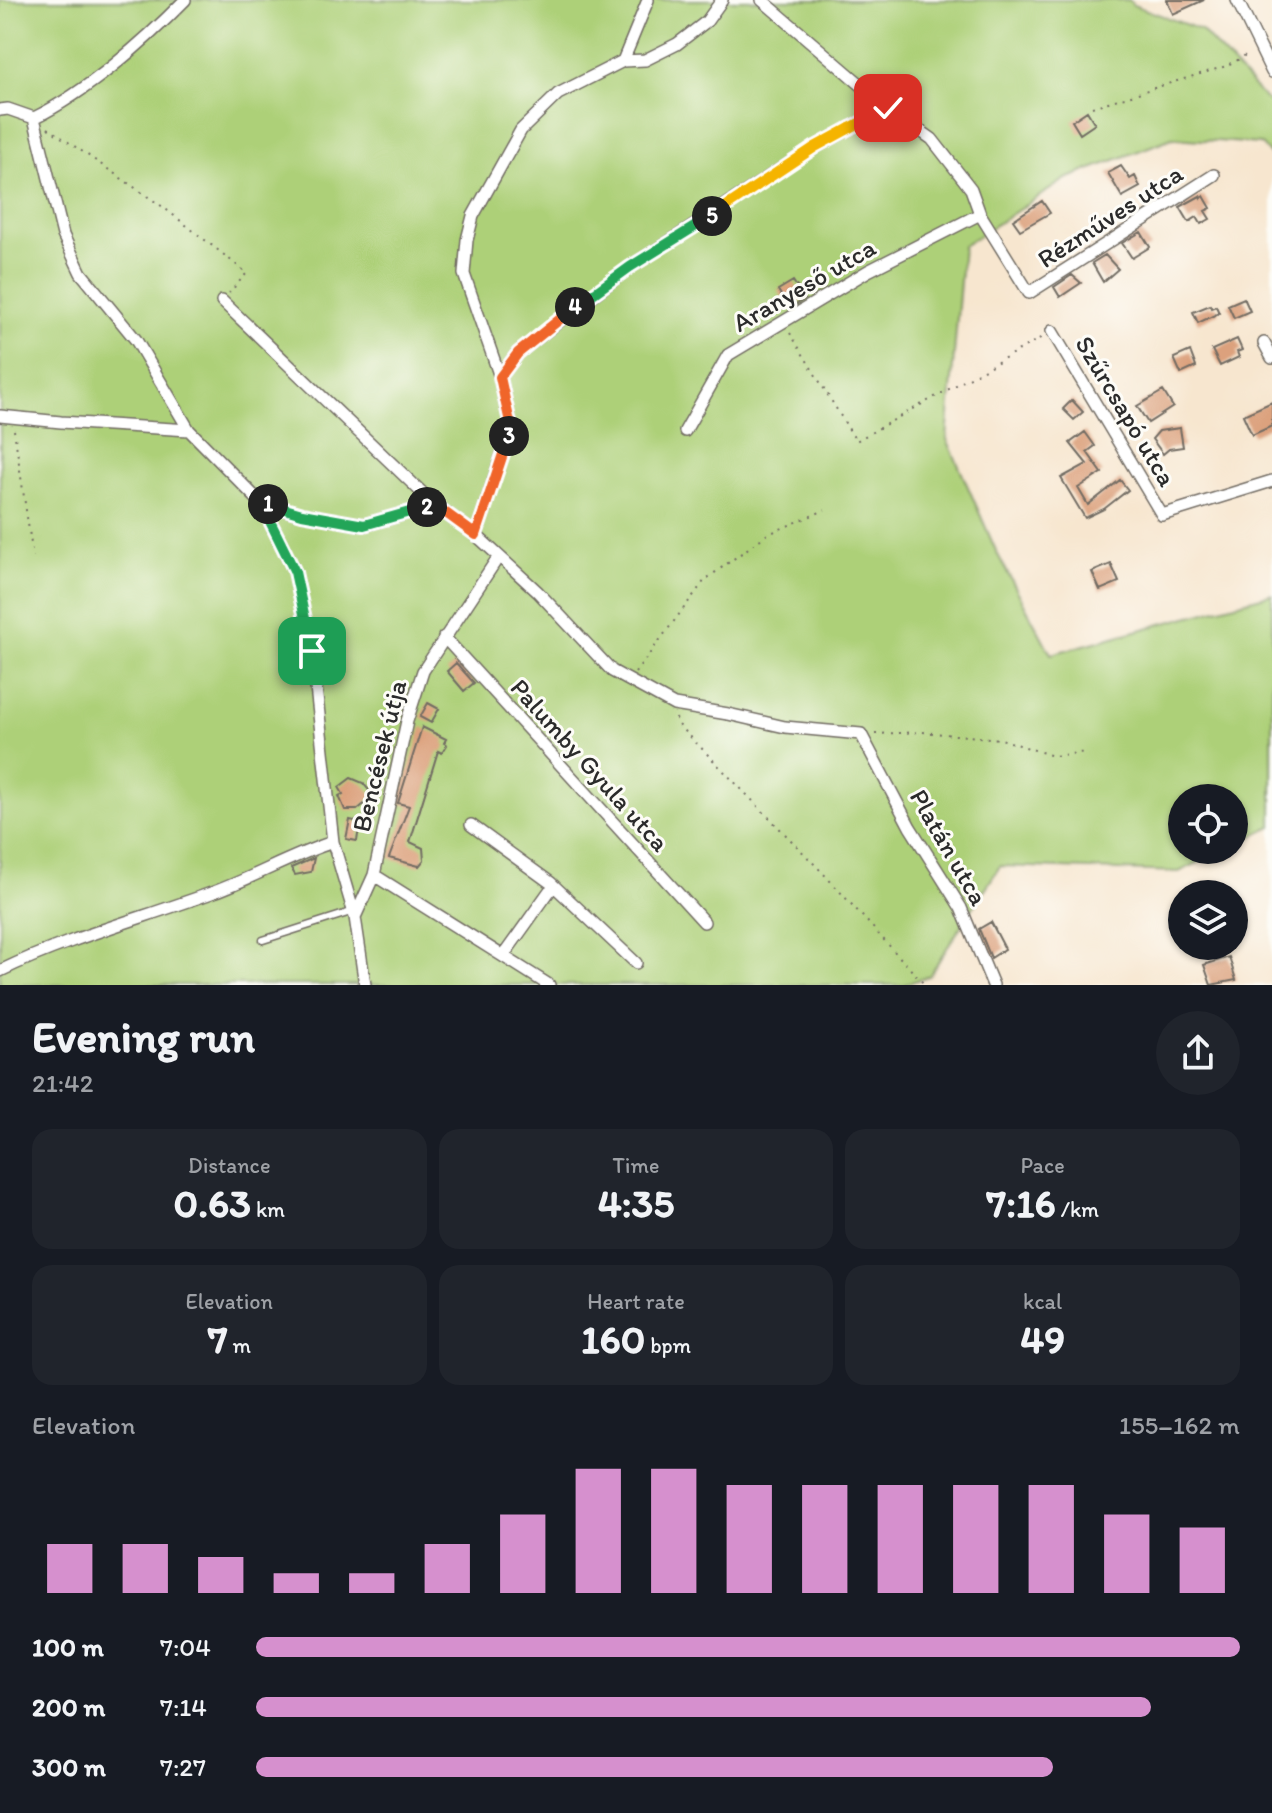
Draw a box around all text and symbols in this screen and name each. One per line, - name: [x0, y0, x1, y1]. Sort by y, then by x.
- pin: [854, 74, 922, 142]
- icon: check: [866, 86, 910, 130]
- street label: Rézműves utca: [1031, 157, 1189, 275]
- pin: 5: [692, 196, 732, 236]
- text: 5: [706, 202, 718, 229]
- street label: Aranyeső utca: [727, 231, 882, 339]
- pin: 4: [555, 287, 595, 327]
- text: 4: [568, 293, 582, 320]
- street label: Szűrcsapó utca: [1069, 330, 1184, 492]
- pin: 3: [489, 416, 529, 456]
- text: 3: [503, 422, 515, 449]
- pin: 1: [248, 484, 288, 524]
- pin: 2: [407, 487, 447, 527]
- text: 1: [263, 490, 273, 517]
- text: 2: [421, 493, 433, 520]
- pin: [278, 617, 346, 685]
- icon: arrive: [290, 629, 334, 673]
- street label: Palumby Gyula utca: [504, 672, 676, 858]
- street label: Bencések útja: [345, 676, 413, 835]
- street label: Platán utca: [903, 783, 995, 911]
- map controls: [1168, 784, 1248, 960]
- button: locate: [1168, 784, 1248, 864]
- button: layers: [1168, 880, 1248, 960]
- text: Evening run: [32, 1010, 255, 1063]
- button: share: [1156, 1011, 1240, 1095]
- text: 21:42: [32, 1067, 93, 1099]
- text: Distance: [188, 1152, 271, 1179]
- text: Time: [613, 1152, 659, 1179]
- text: Pace: [1021, 1152, 1065, 1179]
- text: 0.63: [174, 1179, 251, 1227]
- text: 4:35: [598, 1179, 674, 1227]
- text: 7:16: [986, 1179, 1056, 1227]
- text: km: [251, 1196, 285, 1223]
- text: /km: [1056, 1196, 1099, 1223]
- text: Elevation: [186, 1288, 273, 1315]
- text: Heart rate: [587, 1288, 685, 1315]
- text: kcal: [1023, 1288, 1062, 1315]
- text: 7: [208, 1315, 228, 1363]
- text: 160: [581, 1315, 645, 1363]
- text: 49: [1020, 1315, 1065, 1363]
- text: m: [228, 1332, 251, 1359]
- text: bpm: [645, 1332, 691, 1359]
- text: Elevation: [32, 1409, 135, 1441]
- text: 155–162 m: [1119, 1409, 1240, 1441]
- text: 100 m: [32, 1631, 104, 1663]
- text: 7:04: [160, 1631, 211, 1663]
- text: 200 m: [32, 1691, 105, 1723]
- text: 7:14: [160, 1691, 207, 1723]
- text: 300 m: [32, 1751, 106, 1783]
- text: 7:27: [160, 1751, 206, 1783]

